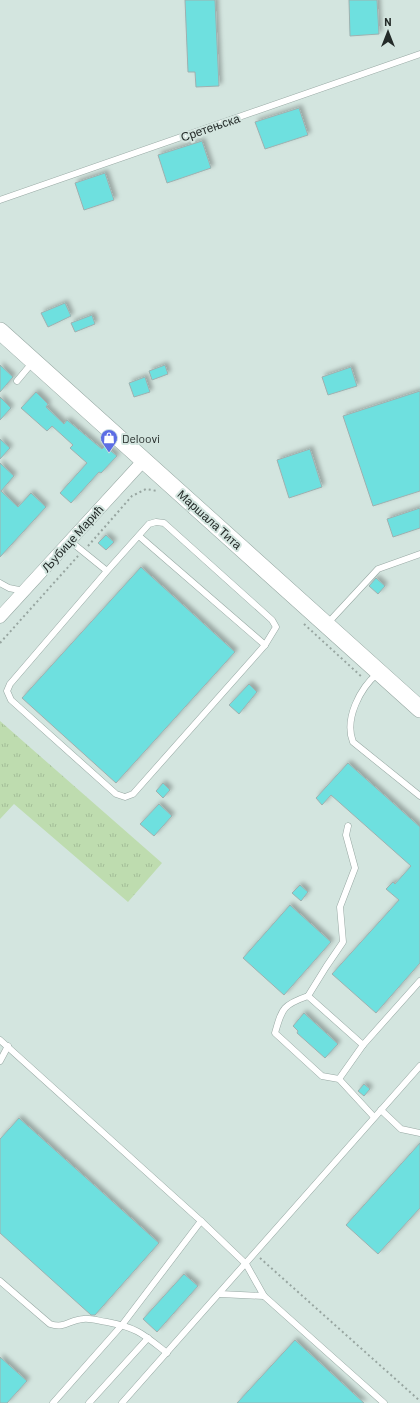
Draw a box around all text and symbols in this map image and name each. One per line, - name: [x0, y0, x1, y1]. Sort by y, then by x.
- north arrow: [368, 12, 408, 52]
- text: N: [384, 15, 392, 28]
- street label: Сретењска: [179, 110, 242, 145]
- shop icon: Deloovi: [99, 428, 119, 453]
- place label: Deloovi: [122, 431, 160, 445]
- street label: Маршала Тита: [174, 487, 245, 552]
- street label: Љубице Марић: [38, 502, 106, 575]

